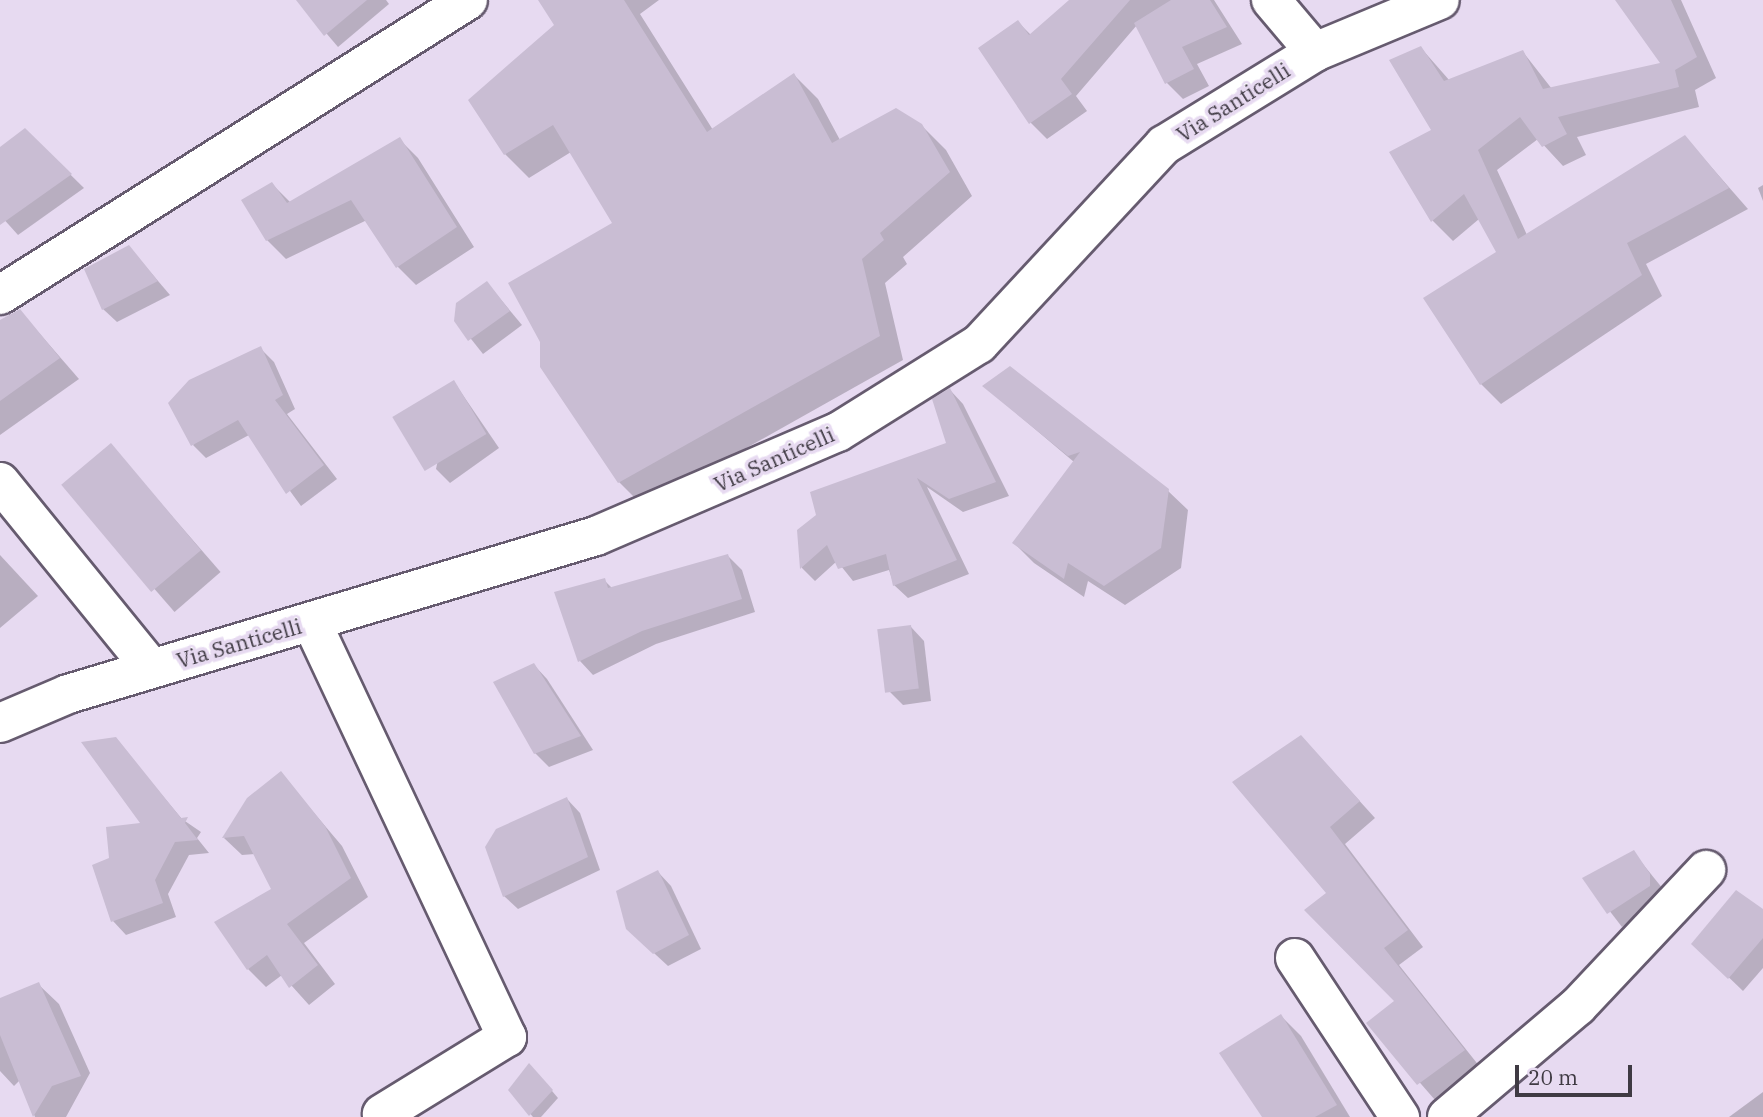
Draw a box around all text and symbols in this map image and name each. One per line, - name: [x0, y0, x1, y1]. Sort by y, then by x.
- street label: Via Santicelli: [1172, 57, 1294, 147]
- street label: Via Santicelli: [710, 421, 838, 497]
- street label: Via Santicelli: [174, 613, 304, 673]
- scale bar: [1518, 1050, 1635, 1094]
- text: 20 m: [1528, 1063, 1578, 1091]

